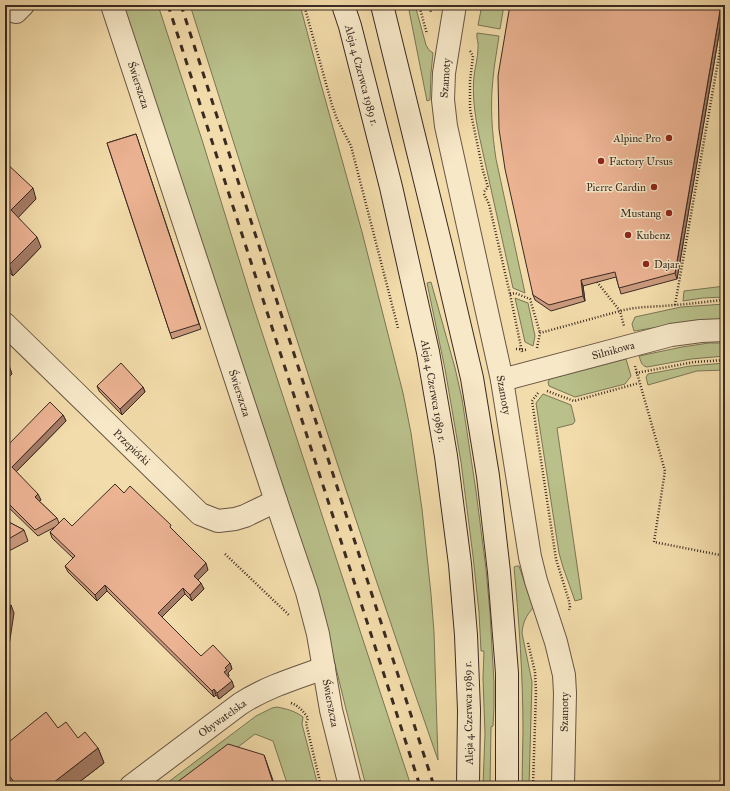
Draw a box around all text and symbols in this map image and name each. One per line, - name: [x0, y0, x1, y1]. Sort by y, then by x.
- street label: Aleja 4 Czerwca 1989 r.: [342, 22, 381, 127]
- street label: Szamoty: [438, 57, 453, 98]
- street label: Świerszcza: [125, 60, 153, 111]
- place label: Alpine Pro: [612, 132, 661, 145]
- marker: Alpine Pro: [664, 133, 674, 143]
- place label: Factory Ursus: [609, 155, 673, 168]
- marker: Factory Ursus: [596, 156, 606, 166]
- place label: Pierre Cardin: [586, 181, 646, 194]
- marker: Pierre Cardin: [649, 182, 659, 192]
- place label: Mustang: [620, 207, 662, 220]
- marker: Mustang: [664, 208, 674, 218]
- place label: Kubenz: [636, 229, 670, 242]
- marker: Kubenz: [623, 230, 633, 240]
- place label: Dajar: [654, 258, 680, 271]
- marker: Dajar: [641, 259, 651, 269]
- street label: Aleja 4 Czerwca 1989 r.: [418, 338, 449, 443]
- street label: Silnikowa: [590, 338, 636, 362]
- street label: Świerszcza: [226, 368, 254, 419]
- street label: Szamoty: [494, 374, 514, 417]
- street label: Przepiórki: [110, 427, 153, 468]
- street label: Aleja 4 Czerwca 1989 r.: [461, 661, 476, 766]
- street label: Świerszcza: [319, 678, 343, 729]
- street label: Szamoty: [558, 691, 571, 732]
- street label: Obywatelska: [196, 697, 249, 740]

